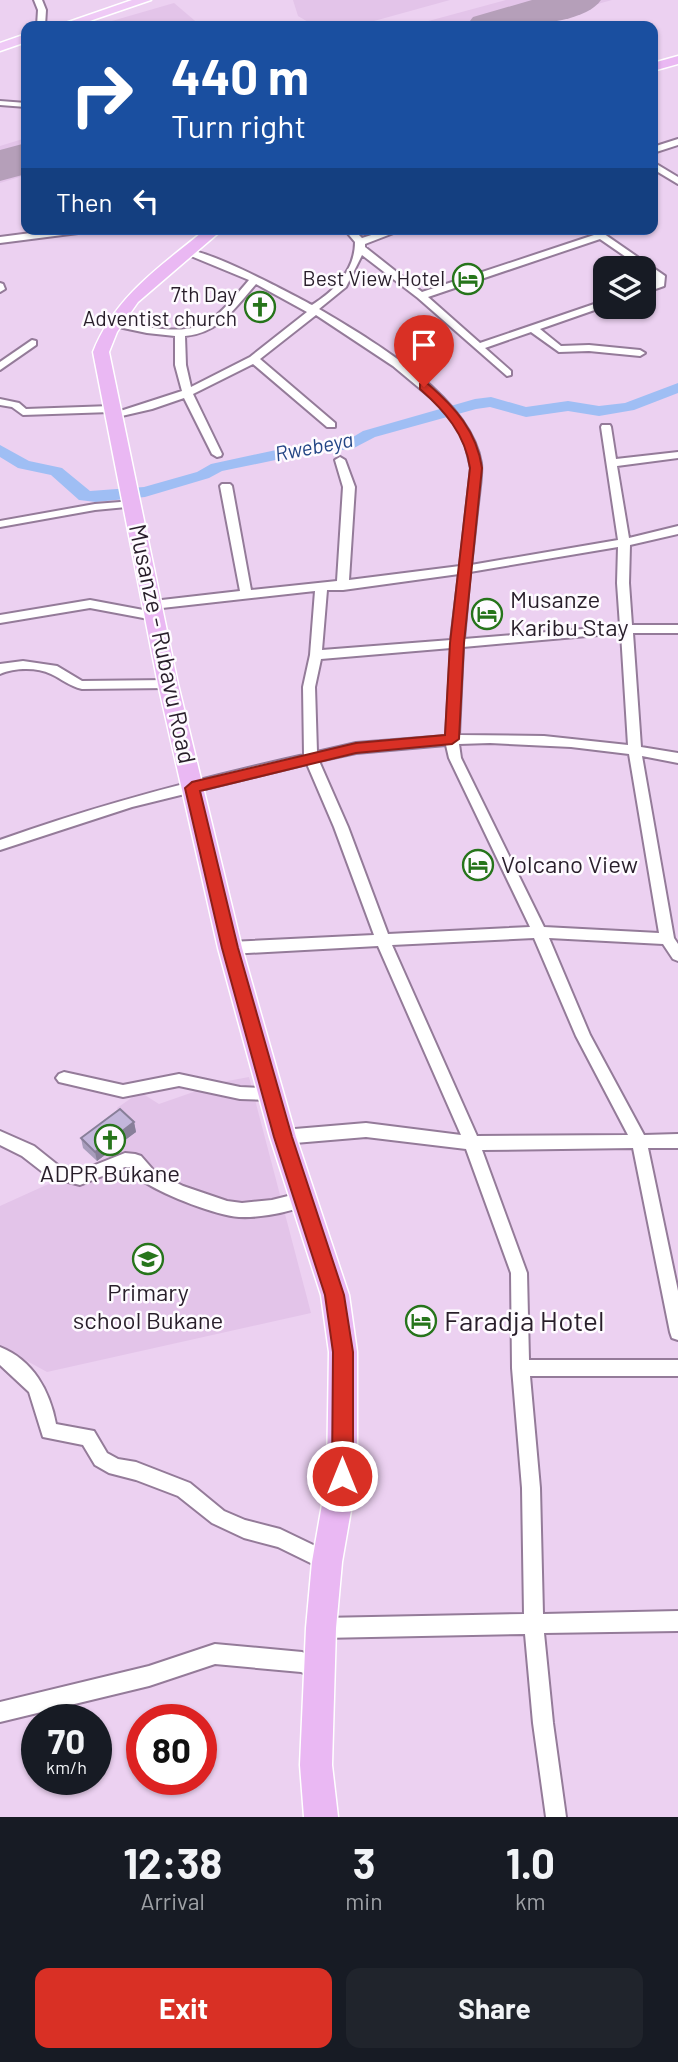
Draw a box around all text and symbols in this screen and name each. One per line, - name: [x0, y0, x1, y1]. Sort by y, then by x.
- text: 440 m: [171, 46, 309, 105]
- icon: right: [56, 49, 147, 140]
- text: Turn right: [171, 106, 306, 144]
- icon: left: [127, 182, 165, 220]
- text: Then: [56, 186, 113, 217]
- map controls: [593, 256, 656, 319]
- button: layers: [593, 256, 656, 319]
- hotel icon: Best View Hotel: [451, 262, 485, 296]
- place label: Best View Hotel: [303, 265, 445, 290]
- place label: 7th Day Adventist church: [83, 281, 237, 330]
- church icon: 7th Day Adventist church: [243, 290, 277, 324]
- pin: [394, 315, 454, 387]
- icon: arrive: [405, 326, 443, 364]
- water label: Rwebeya: [272, 426, 355, 465]
- street label: Musanze - Rubavu Road: [124, 521, 203, 766]
- place label: Musanze Karibu Stay: [510, 584, 629, 641]
- hotel icon: Musanze Karibu Stay: [470, 597, 504, 631]
- hotel icon: Volcano View: [461, 848, 495, 882]
- place label: Volcano View: [501, 849, 638, 878]
- church icon: ADPR Bukane: [93, 1123, 127, 1157]
- place label: ADPR Bukane: [40, 1158, 180, 1187]
- school or university icon: Primary school Bukane: [131, 1242, 165, 1276]
- place label: Primary school Bukane: [73, 1277, 223, 1334]
- place label: Faradja Hotel: [444, 1303, 604, 1337]
- hotel icon: Faradja Hotel: [404, 1304, 438, 1338]
- position arrow: [305, 1439, 379, 1513]
- speed limit sign: 80: [126, 1704, 217, 1795]
- text: 70: [48, 1719, 85, 1761]
- text: km/h: [46, 1756, 87, 1778]
- text: 12:38: [123, 1837, 222, 1887]
- text: 3: [353, 1837, 375, 1887]
- text: 1.0: [506, 1837, 555, 1887]
- text: Arrival: [141, 1887, 205, 1915]
- text: min: [345, 1887, 383, 1915]
- text: km: [515, 1887, 546, 1915]
- button: Exit: [35, 1968, 332, 2048]
- button: Share: [346, 1968, 643, 2048]

